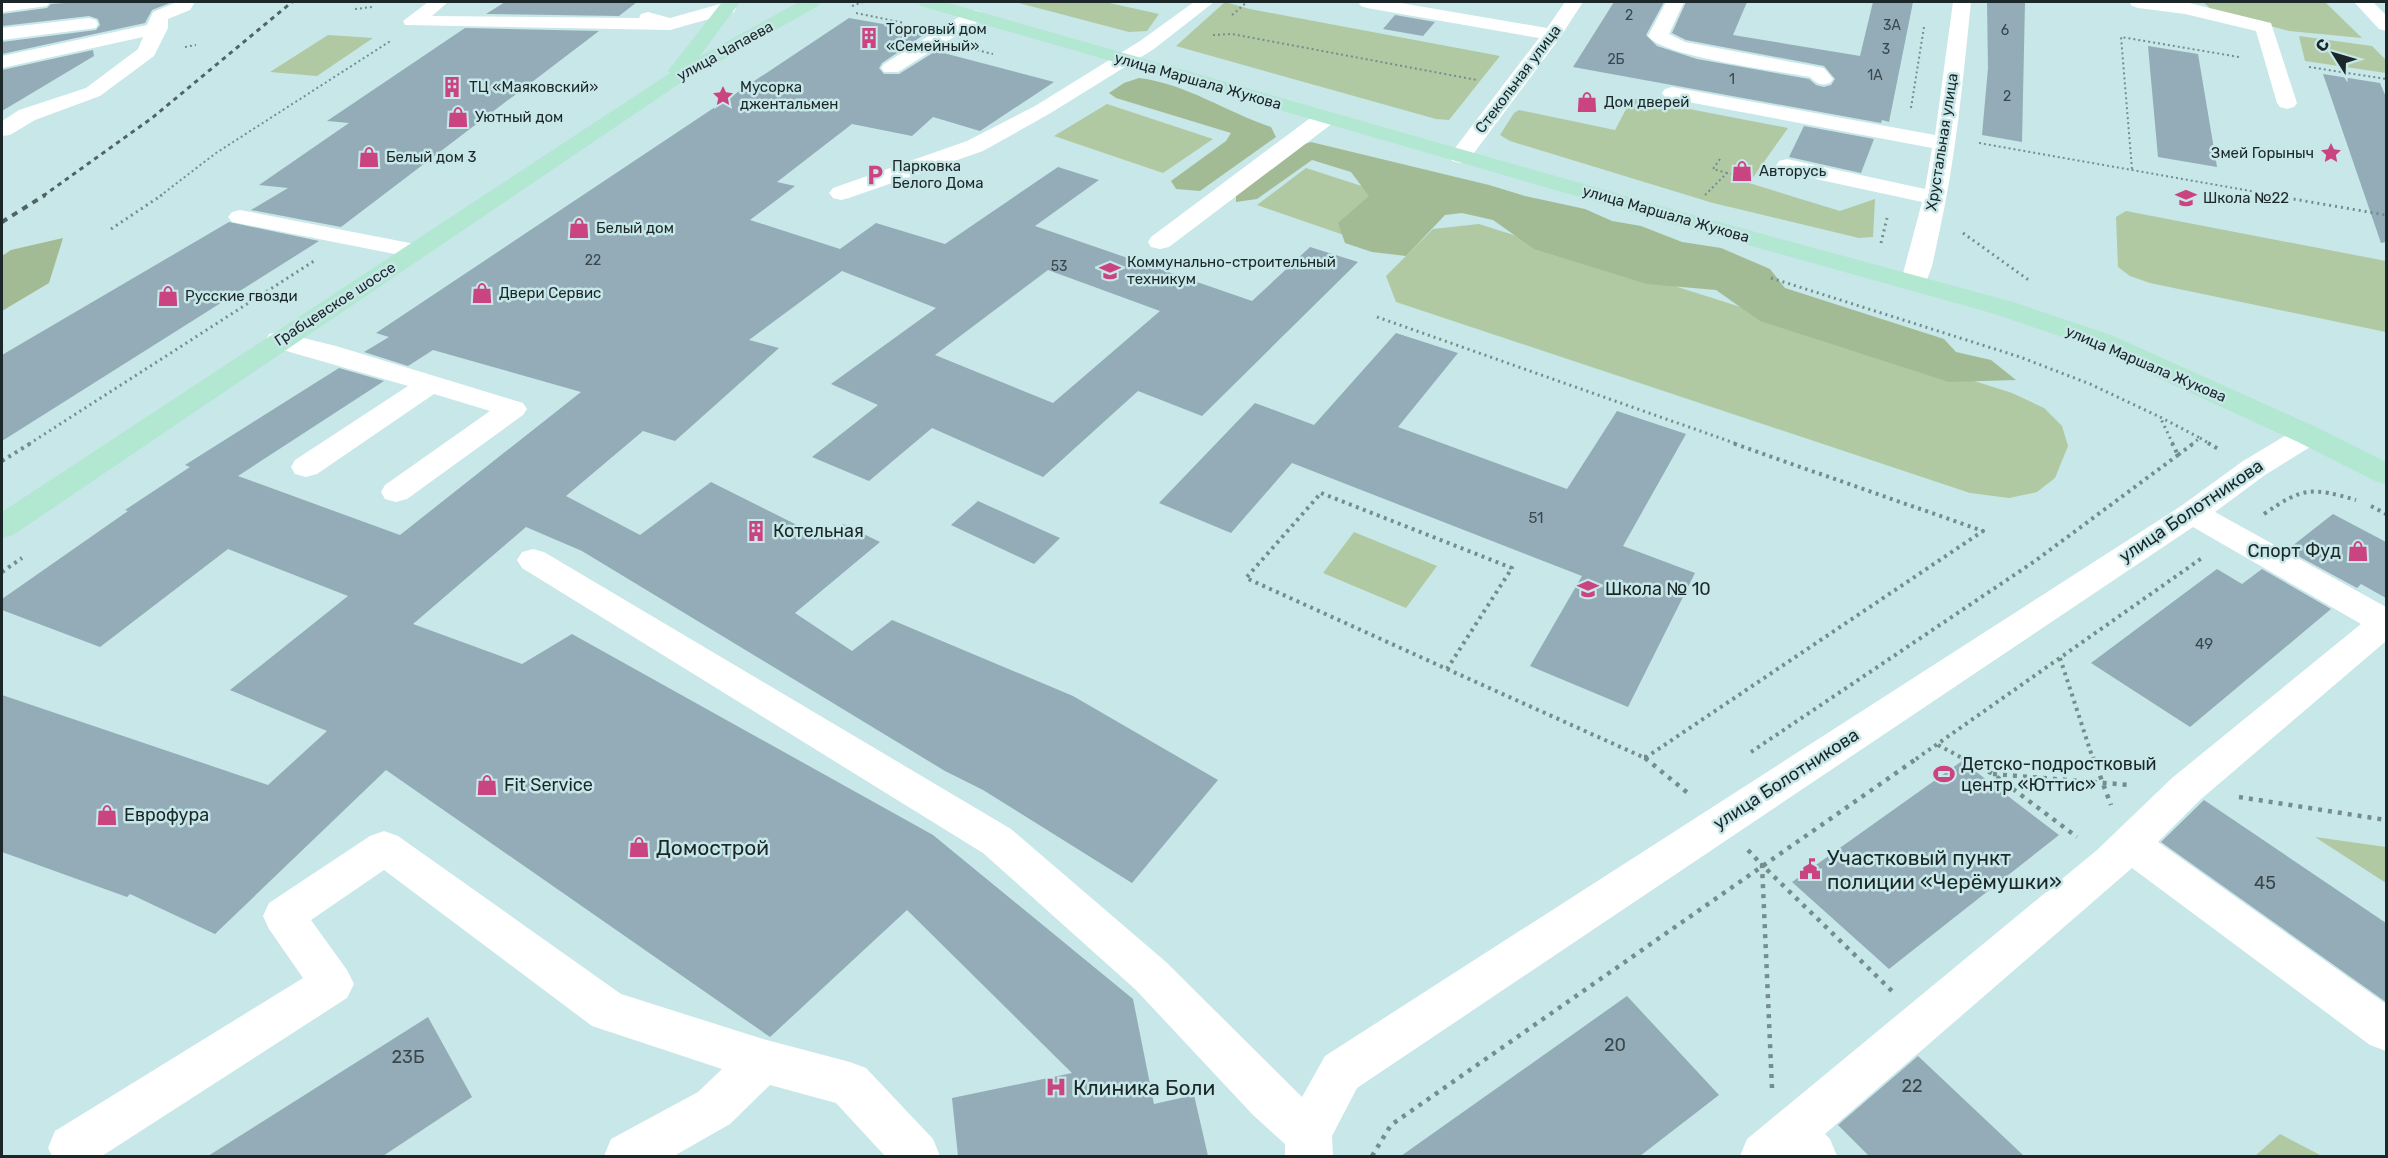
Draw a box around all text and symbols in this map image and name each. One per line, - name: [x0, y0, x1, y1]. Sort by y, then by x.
- house number: 2: [1625, 7, 1633, 24]
- street label: улица Чапаева: [674, 17, 776, 85]
- house number: 3А: [1883, 17, 1902, 34]
- place label: Торговый дом «Семейный»: [886, 20, 987, 55]
- street label: Стекольная улица: [1471, 21, 1565, 137]
- house number: 6: [2001, 22, 2009, 39]
- north arrow: [2304, 24, 2364, 84]
- building icon: Торговый дом «Семейный»: [857, 26, 881, 50]
- text: С: [2311, 35, 2333, 55]
- house number: 3: [1882, 41, 1890, 58]
- street label: улица Маршала Жукова: [1112, 49, 1284, 113]
- house number: 2Б: [1607, 51, 1625, 68]
- house number: 1А: [1867, 67, 1883, 84]
- house number: 1: [1729, 71, 1735, 88]
- street label: Хрустальная улица: [1922, 72, 1962, 212]
- building icon: ТЦ «Маяковский»: [440, 75, 464, 99]
- place label: ТЦ «Маяковский»: [469, 78, 598, 96]
- place label: Мусорка джентальмен: [740, 78, 838, 113]
- place icon: Мусорка джентальмен: [711, 84, 735, 108]
- house number: 2: [2003, 88, 2011, 105]
- shop icon: Дом дверей: [1575, 90, 1599, 114]
- place label: Дом дверей: [1604, 93, 1689, 111]
- shop icon: Уютный дом: [446, 105, 470, 129]
- place label: Уютный дом: [475, 108, 563, 126]
- place icon: Змей Горыныч: [2319, 141, 2343, 165]
- place label: Змей Горыныч: [2211, 144, 2314, 162]
- shop icon: Белый дом 3: [357, 145, 381, 169]
- place label: Белый дом 3: [386, 148, 477, 166]
- place label: Парковка Белого Дома: [892, 157, 984, 192]
- shop icon: Авторусь: [1730, 159, 1754, 183]
- place label: Авторусь: [1759, 162, 1827, 180]
- parking icon: Парковка Белого Дома: [863, 163, 887, 187]
- street label: улица Маршала Жукова: [1580, 182, 1752, 246]
- school or university icon: Школа №22: [2174, 186, 2198, 210]
- place label: Школа №22: [2203, 189, 2289, 207]
- shop icon: Белый дом: [567, 216, 591, 240]
- place label: Белый дом: [596, 219, 674, 237]
- house number: 22: [585, 252, 601, 269]
- place label: Коммунально-строительный техникум: [1127, 253, 1336, 288]
- street label: Грабцевское шоссе: [271, 258, 399, 350]
- house number: 53: [1051, 258, 1067, 275]
- school or university icon: Коммунально-строительный техникум: [1098, 259, 1122, 283]
- shop icon: Двери Сервис: [470, 281, 494, 305]
- shop icon: Русские гвозди: [156, 284, 180, 308]
- place label: Двери Сервис: [499, 284, 601, 302]
- place label: Русские гвозди: [185, 287, 298, 305]
- street label: улица Маршала Жукова: [2063, 322, 2229, 406]
- street label: улица Болотникова: [2115, 455, 2267, 567]
- house number: 51: [1528, 509, 1544, 527]
- building icon: Котельная: [744, 519, 768, 543]
- place label: Котельная: [773, 520, 864, 542]
- shop icon: Спорт Фуд: [2346, 539, 2370, 563]
- place label: Спорт Фуд: [2248, 540, 2341, 562]
- school or university icon: Школа № 10: [1576, 577, 1600, 601]
- place label: Школа № 10: [1605, 578, 1711, 600]
- house number: 49: [2195, 635, 2213, 653]
- street label: улица Болотникова: [1709, 724, 1863, 834]
- place label: Детско-подростковый центр «Юттис»: [1961, 753, 2157, 796]
- sports icon: Детско-подростковый центр «Юттис»: [1932, 762, 1956, 786]
- shop icon: Fit Service: [475, 773, 499, 797]
- place label: Fit Service: [504, 774, 593, 796]
- shop icon: Еврофура: [95, 803, 119, 827]
- place label: Еврофура: [124, 804, 209, 826]
- shop icon: Домострой: [627, 835, 651, 859]
- place label: Домострой: [656, 835, 769, 860]
- place label: Участковый пункт полиции «Черёмушки»: [1827, 845, 2062, 894]
- public building icon: Участковый пункт полиции «Черёмушки»: [1798, 857, 1822, 881]
- house number: 45: [2254, 872, 2276, 894]
- house number: 20: [1604, 1034, 1626, 1056]
- house number: 23Б: [392, 1046, 424, 1068]
- hospital icon: Клиника Боли: [1044, 1075, 1068, 1099]
- place label: Клиника Боли: [1073, 1075, 1215, 1100]
- house number: 22: [1901, 1075, 1923, 1097]

